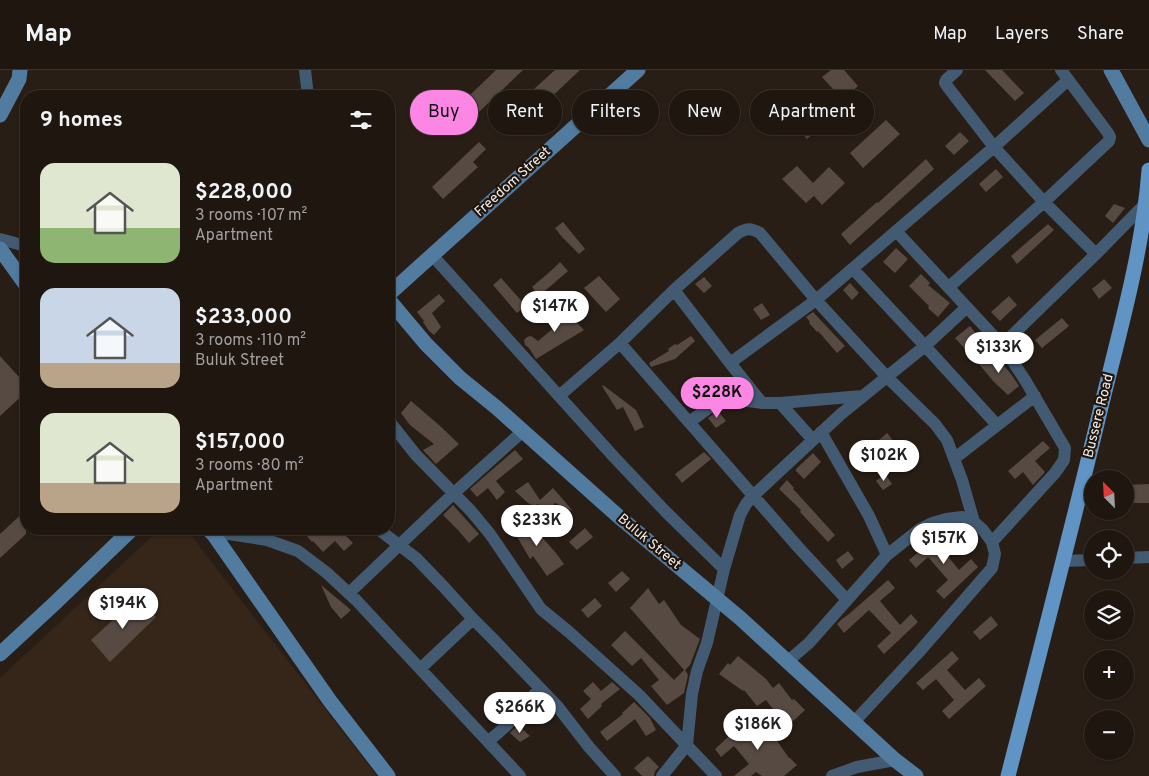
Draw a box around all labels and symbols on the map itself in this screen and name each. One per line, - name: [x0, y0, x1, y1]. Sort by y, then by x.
- street label: Freedom Street: [471, 143, 555, 221]
- pin: $147K: [520, 290, 590, 333]
- pin: $133K: [964, 332, 1034, 374]
- street label: Bussere Road: [1080, 372, 1118, 460]
- pin: $228K: [682, 376, 752, 419]
- pin: $102K: [849, 440, 919, 482]
- north arrow: [1084, 470, 1134, 520]
- pin: $233K: [502, 504, 572, 547]
- street label: Buluk Street: [614, 510, 684, 574]
- pin: $157K: [909, 522, 979, 565]
- pin: $194K: [88, 588, 158, 630]
- pin: $266K: [485, 692, 555, 734]
- pin: $186K: [723, 708, 793, 751]

